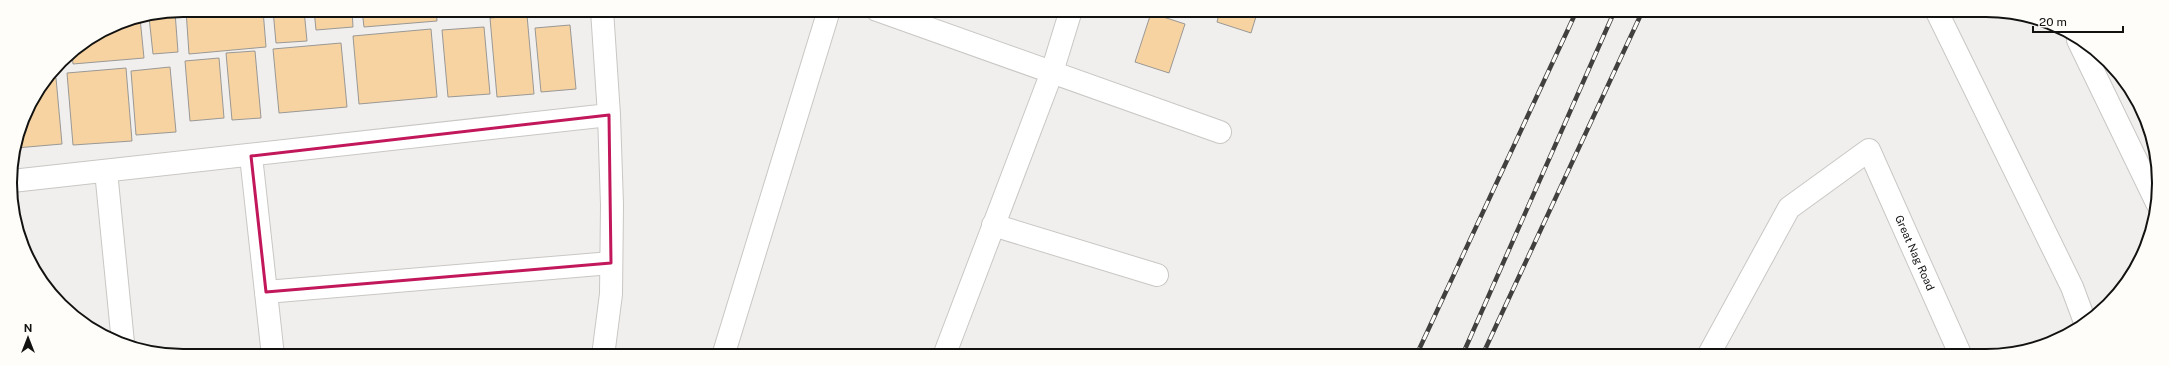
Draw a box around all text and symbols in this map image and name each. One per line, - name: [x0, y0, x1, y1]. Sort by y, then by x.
- scale bar: [2033, 8, 2123, 34]
- text: 20 m: [2039, 15, 2067, 29]
- street label: Great Nag Road: [1893, 213, 1937, 292]
- north arrow: [8, 318, 48, 358]
- text: N: [24, 322, 32, 334]

